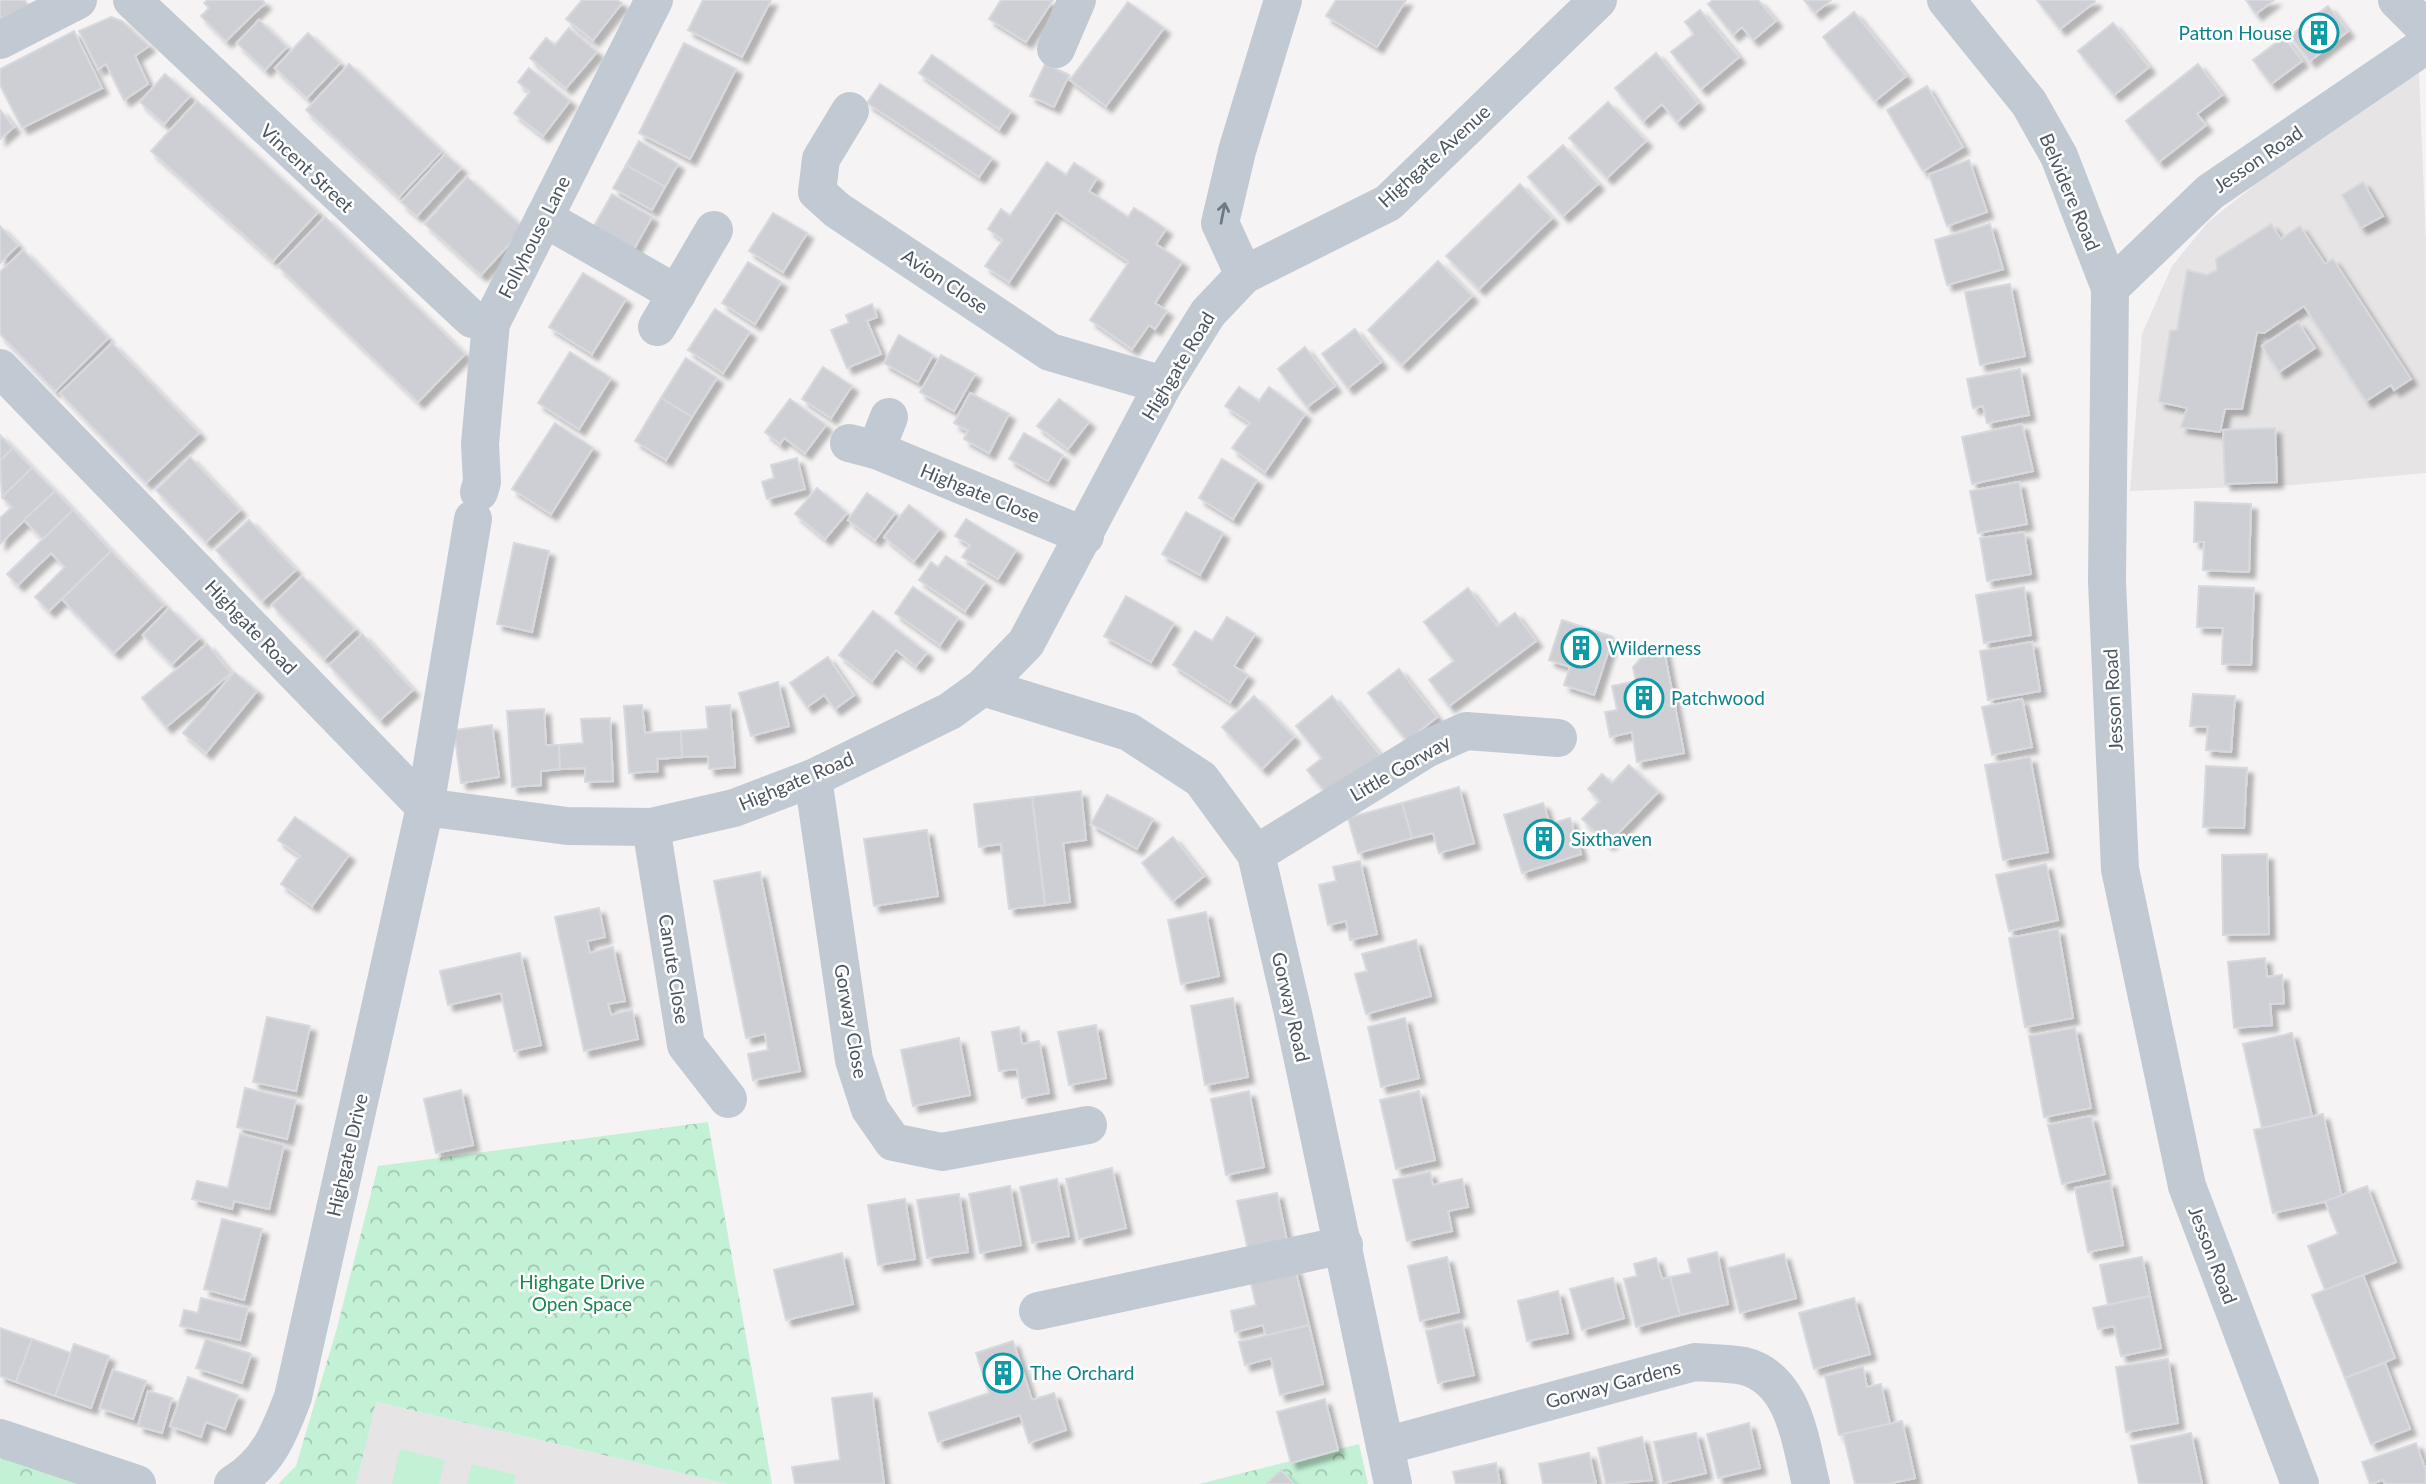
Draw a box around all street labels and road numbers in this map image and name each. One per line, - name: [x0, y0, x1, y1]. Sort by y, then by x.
- street label: Highgate Avenue: [1373, 99, 1494, 212]
- street label: Vincent Street: [256, 119, 359, 217]
- street label: Jesson Road: [2209, 120, 2307, 197]
- street label: Belvidere Road: [2035, 130, 2106, 254]
- street label: Follyhouse Lane: [493, 172, 574, 302]
- street label: Avion Close: [898, 243, 993, 318]
- street label: Highgate Road: [1136, 307, 1219, 424]
- street label: Highgate Close: [917, 458, 1043, 527]
- street label: Highgate Road: [201, 575, 302, 679]
- street label: Jesson Road: [2098, 648, 2127, 752]
- street label: Little Gorway: [1346, 730, 1454, 806]
- street label: Highgate Road: [735, 746, 857, 815]
- street label: Canute Close: [654, 912, 695, 1026]
- street label: Gorway Road: [1268, 950, 1315, 1064]
- street label: Gorway Close: [830, 962, 873, 1080]
- street label: Highgate Drive: [321, 1091, 372, 1219]
- street label: Jesson Road: [2184, 1203, 2243, 1307]
- street label: Gorway Gardens: [1543, 1354, 1683, 1413]

